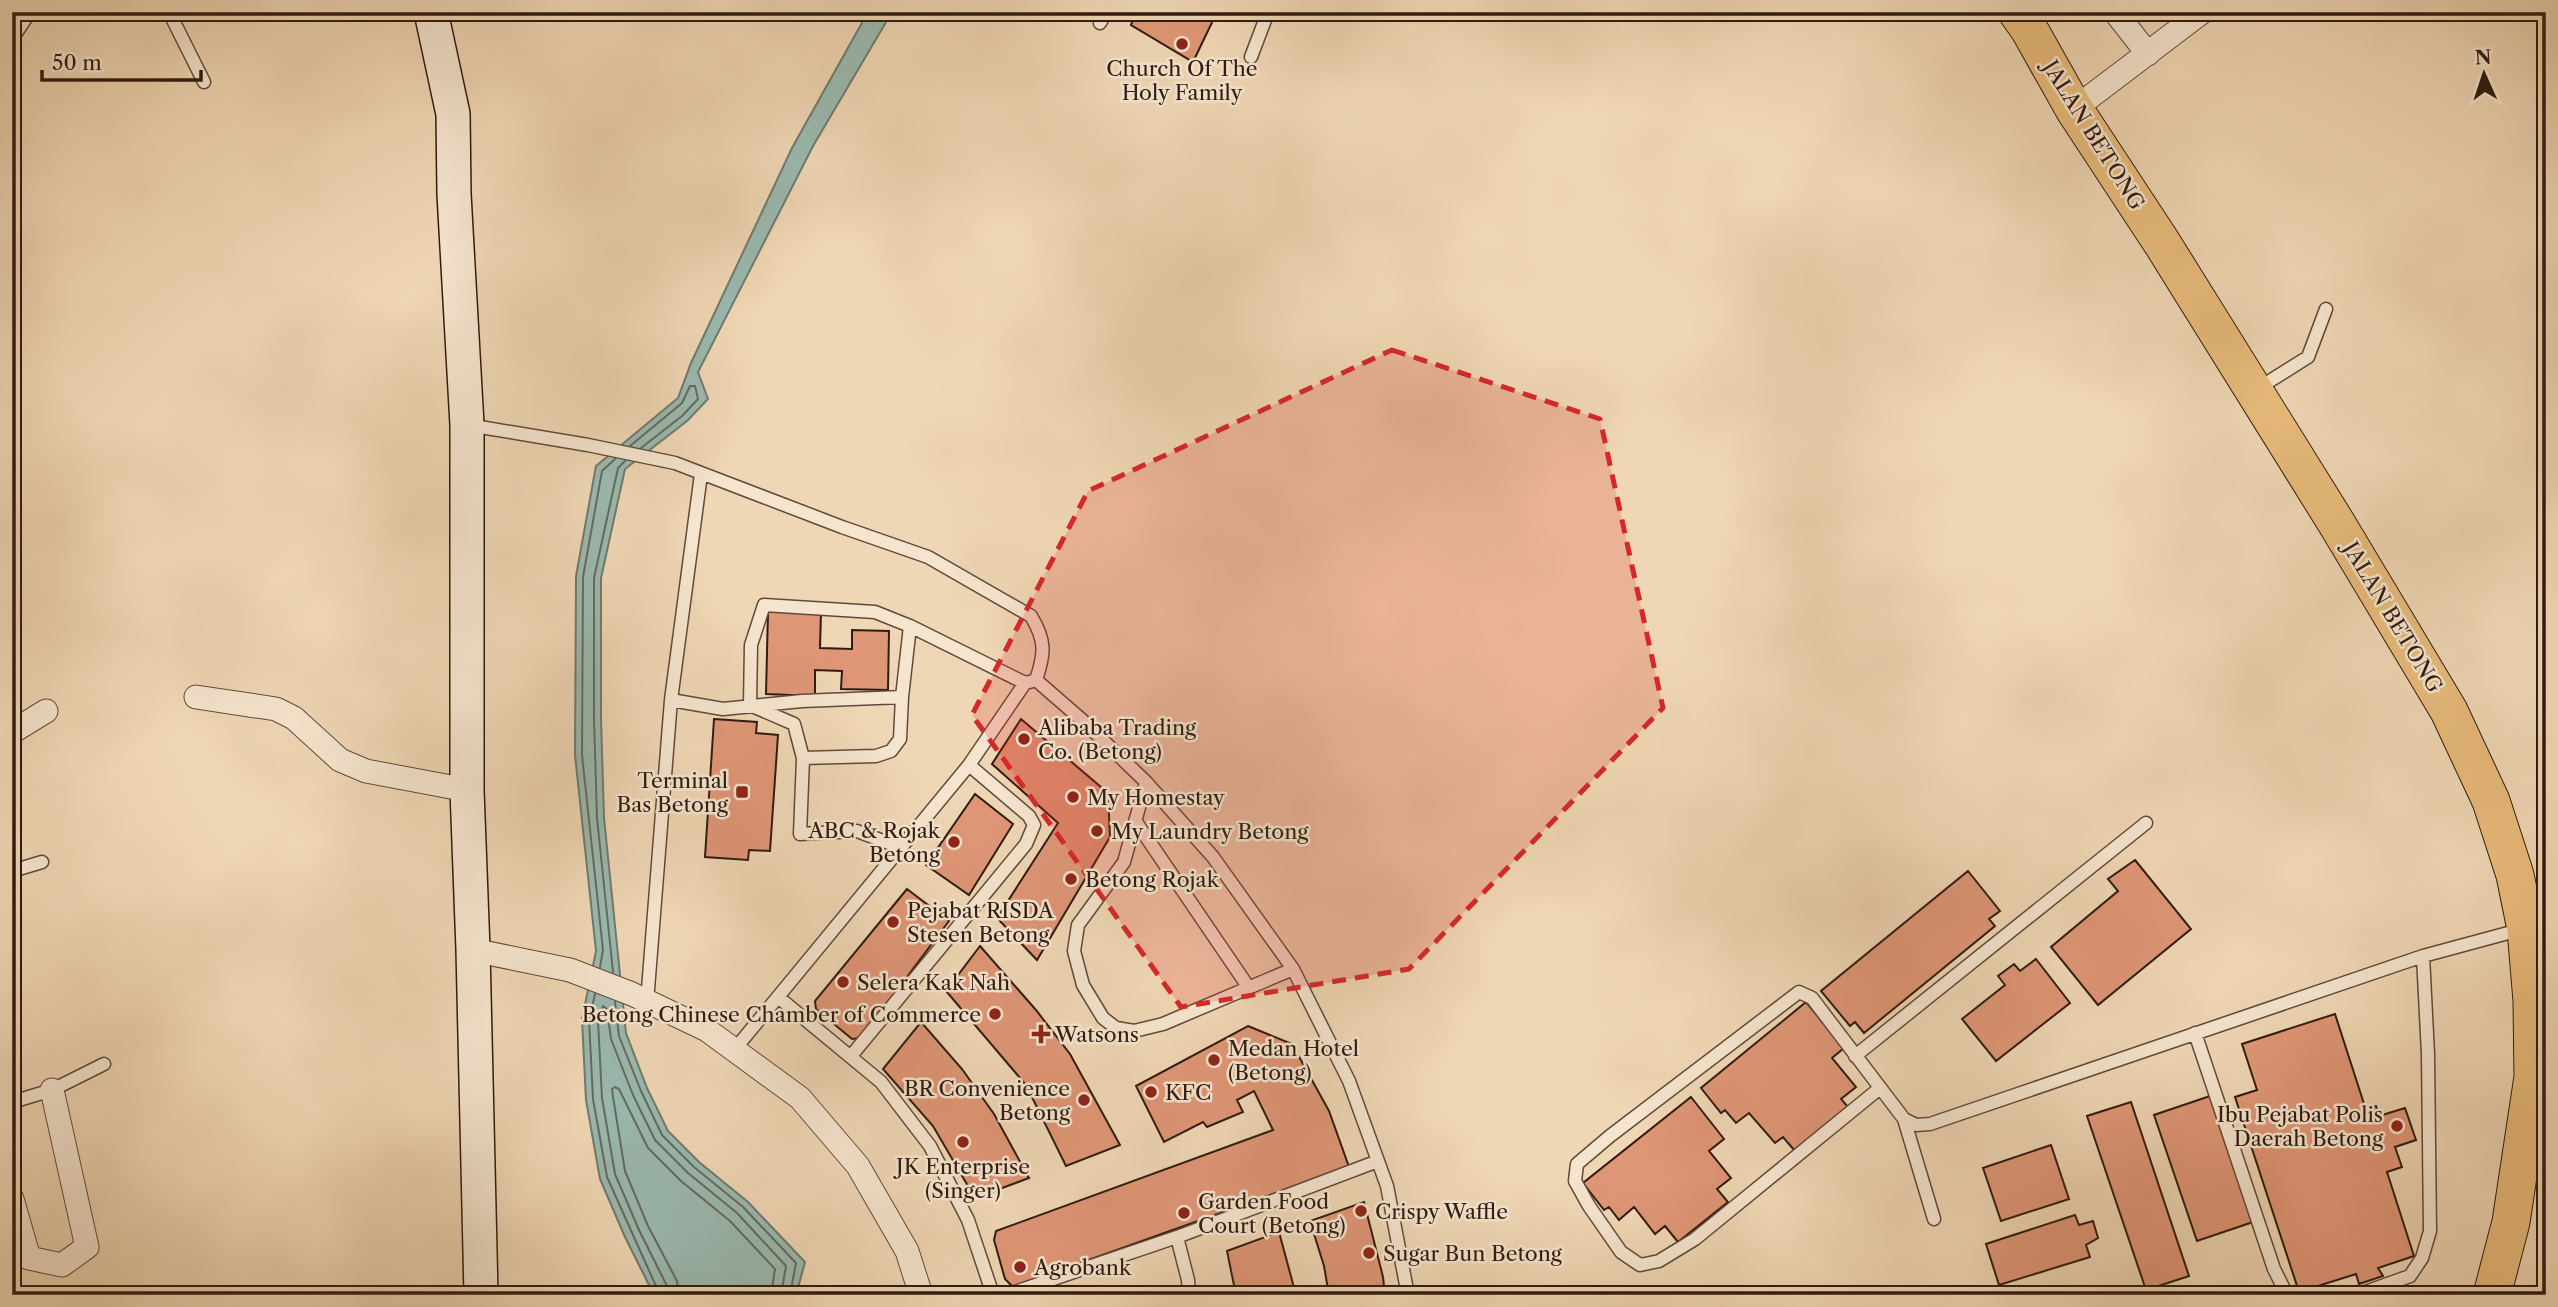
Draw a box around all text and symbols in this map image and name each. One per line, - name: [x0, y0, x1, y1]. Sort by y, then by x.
- marker: Church Of The Holy Family: [1174, 36, 1190, 52]
- scale bar: [42, 38, 201, 82]
- north arrow: [2450, 38, 2520, 108]
- text: N: [2474, 46, 2492, 69]
- text: 50 m: [52, 50, 102, 75]
- street label: JALAN BETONG: [2036, 53, 2150, 214]
- place label: Church Of The Holy Family: [1106, 56, 1258, 105]
- street label: JALAN BETONG: [2337, 535, 2448, 697]
- place label: Alibaba Trading Co. (Betong): [1037, 715, 1197, 764]
- marker: Alibaba Trading Co. (Betong): [1016, 731, 1032, 747]
- place label: Terminal Bas Betong: [617, 768, 729, 817]
- marker: Terminal Bas Betong: [734, 784, 750, 800]
- place label: My Homestay: [1087, 785, 1225, 810]
- marker: My Homestay: [1065, 789, 1081, 805]
- place label: ABC & Rojak Betong: [807, 818, 941, 867]
- place label: My Laundry Betong: [1111, 819, 1309, 844]
- marker: My Laundry Betong: [1089, 823, 1105, 839]
- marker: ABC & Rojak Betong: [946, 834, 962, 850]
- place label: Betong Rojak: [1085, 867, 1220, 892]
- marker: Betong Rojak: [1063, 871, 1079, 887]
- place label: Pejabat RISDA Stesen Betong: [907, 898, 1054, 947]
- marker: Pejabat RISDA Stesen Betong: [885, 914, 901, 930]
- place label: Selera Kak Nah: [857, 970, 1010, 995]
- marker: Selera Kak Nah: [835, 974, 851, 990]
- place label: Betong Chinese Chamber of Commerce: [582, 1002, 981, 1027]
- marker: Betong Chinese Chamber of Commerce: [987, 1006, 1003, 1022]
- place label: Watsons: [1054, 1022, 1139, 1047]
- marker: Watsons: [1033, 1026, 1049, 1042]
- place label: Medan Hotel (Betong): [1228, 1036, 1359, 1085]
- marker: Medan Hotel (Betong): [1206, 1052, 1222, 1068]
- place label: BR Convenience Betong: [904, 1076, 1071, 1125]
- place label: KFC: [1165, 1080, 1211, 1105]
- marker: KFC: [1143, 1084, 1159, 1100]
- marker: BR Convenience Betong: [1076, 1092, 1092, 1108]
- place label: Ibu Pejabat Polis Daerah Betong: [2217, 1102, 2384, 1151]
- marker: Ibu Pejabat Polis Daerah Betong: [2389, 1118, 2405, 1134]
- marker: JK Enterprise (Singer): [955, 1134, 971, 1150]
- place label: JK Enterprise (Singer): [893, 1154, 1030, 1203]
- place label: Garden Food Court (Betong): [1198, 1189, 1346, 1238]
- place label: Crispy Waffle: [1375, 1199, 1508, 1224]
- marker: Crispy Waffle: [1353, 1203, 1369, 1219]
- marker: Garden Food Court (Betong): [1176, 1205, 1192, 1221]
- place label: Sugar Bun Betong: [1383, 1241, 1563, 1266]
- marker: Sugar Bun Betong: [1361, 1245, 1377, 1261]
- place label: Agrobank: [1033, 1255, 1132, 1280]
- marker: Agrobank: [1012, 1259, 1028, 1275]

